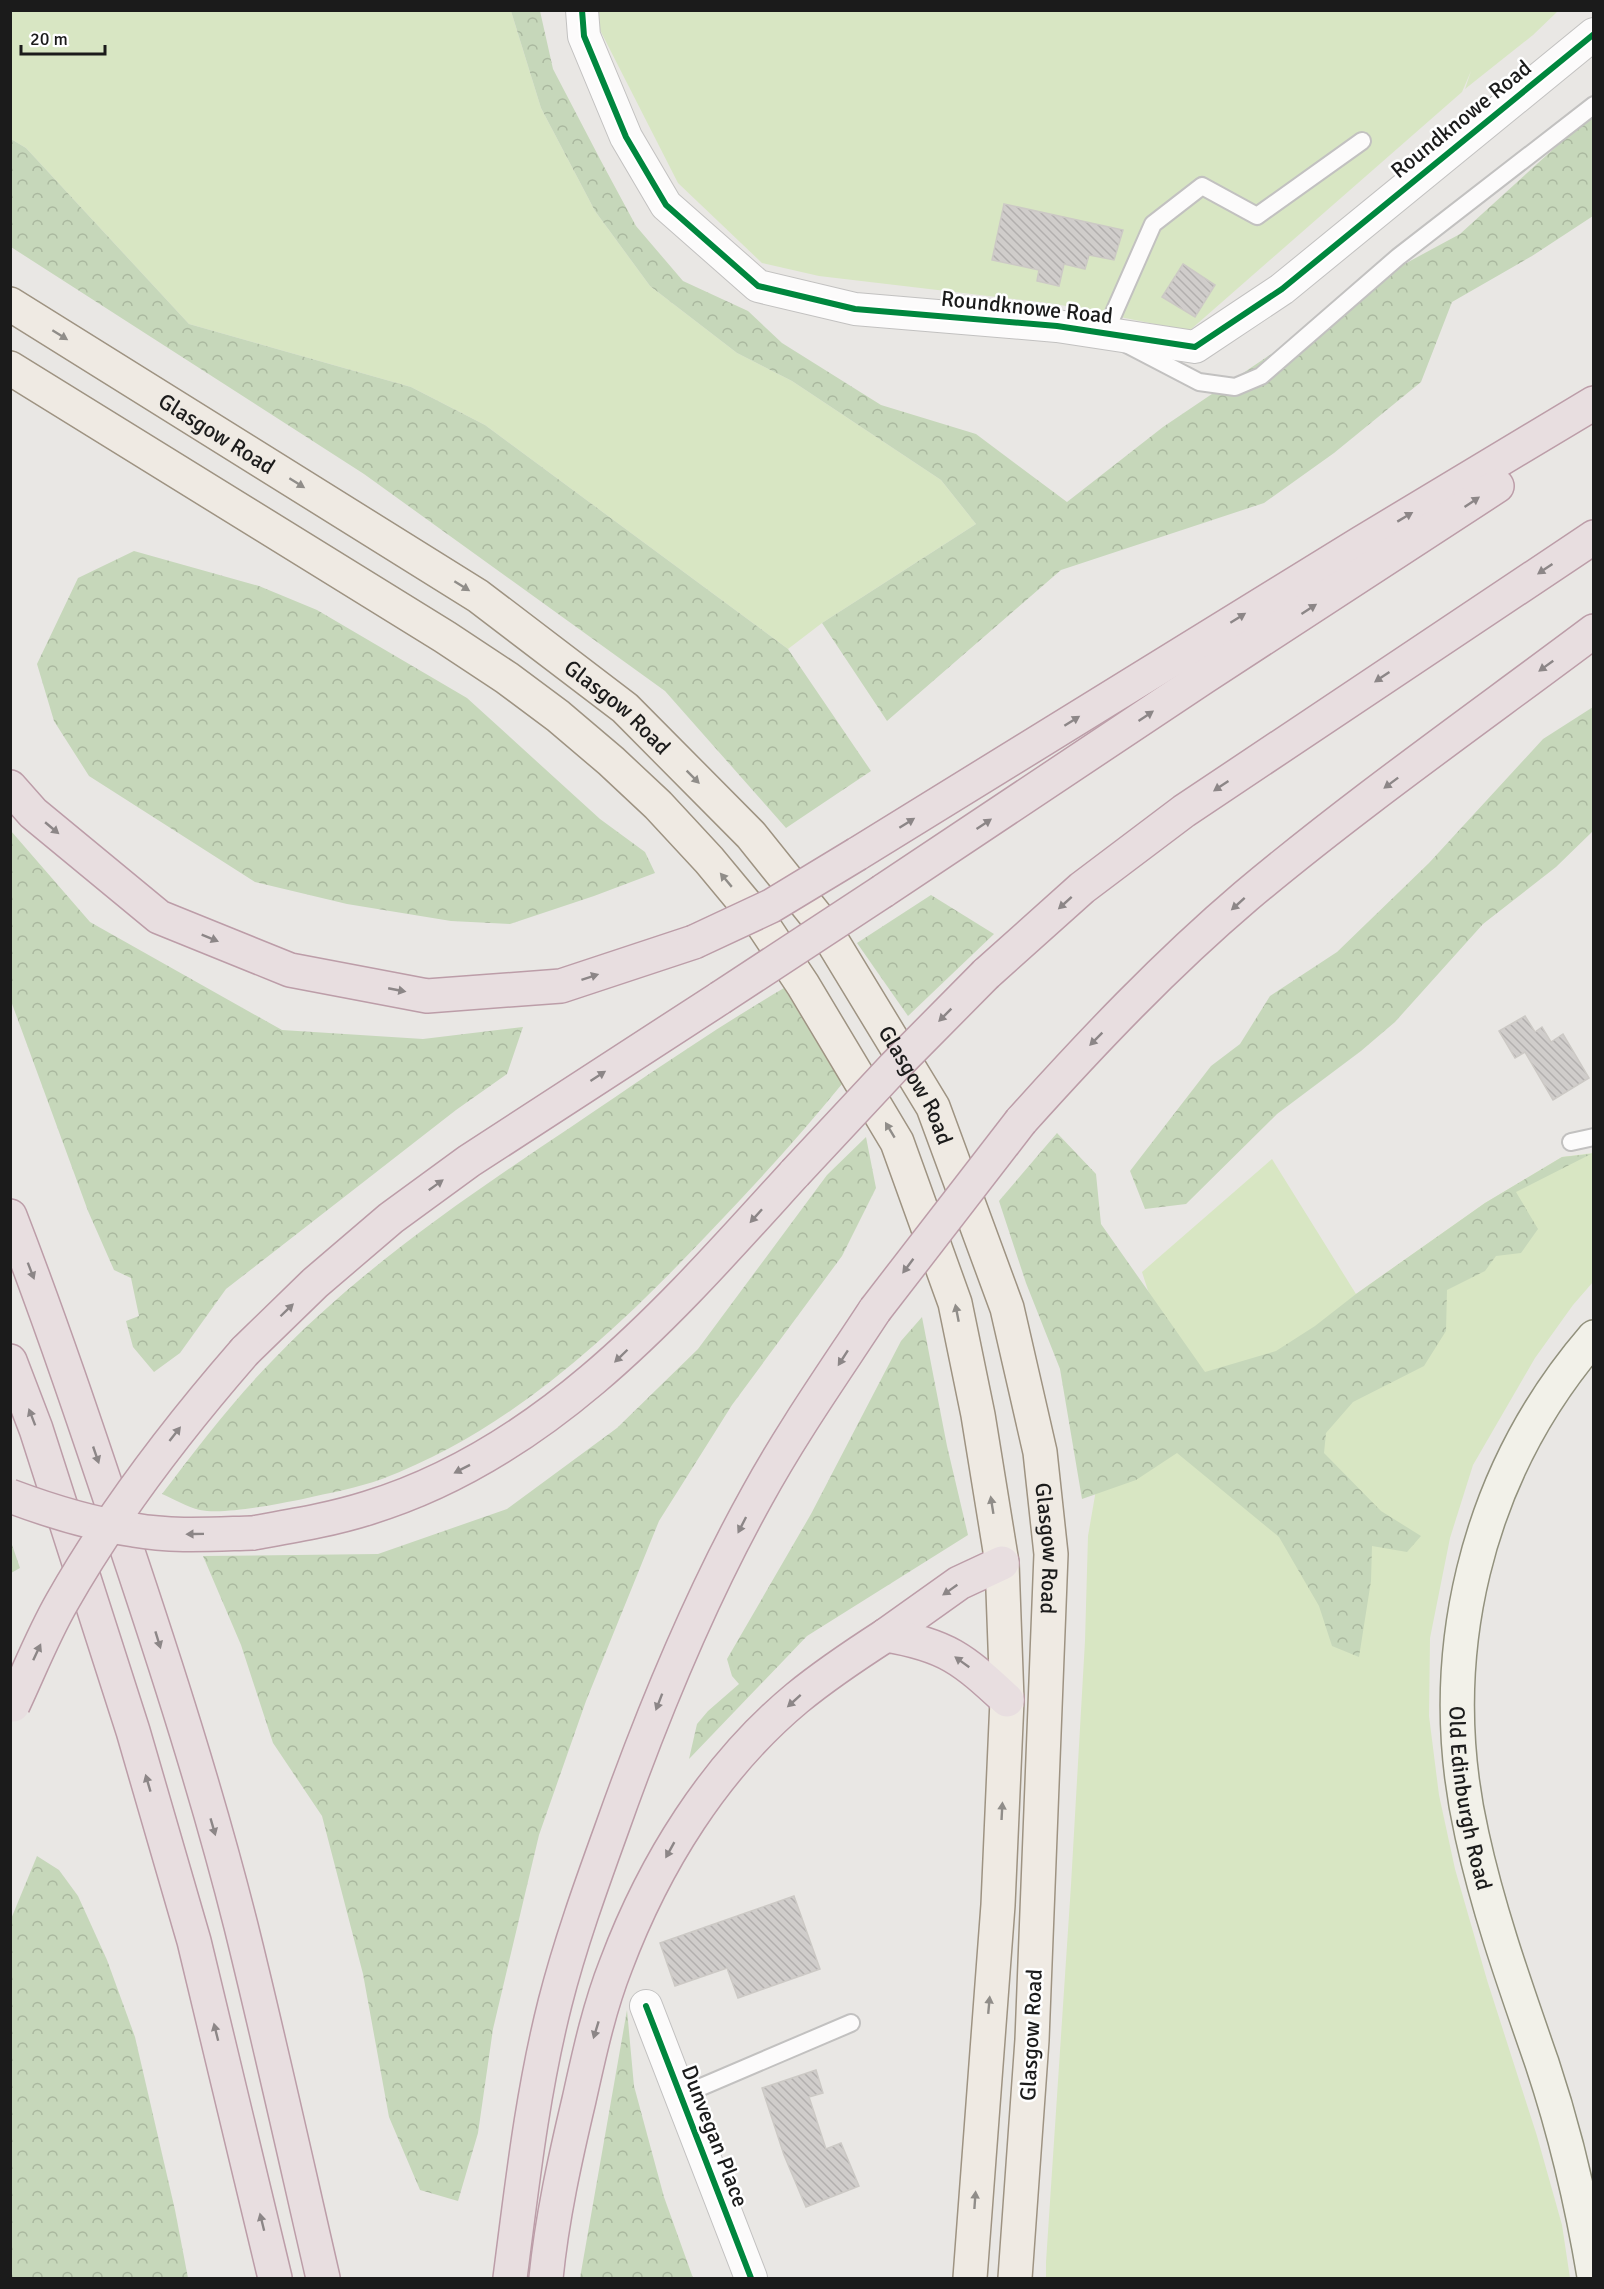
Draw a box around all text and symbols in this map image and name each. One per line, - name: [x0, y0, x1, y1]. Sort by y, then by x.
- scale bar: [21, 18, 105, 56]
- text: 20 m: [30, 28, 68, 50]
- street label: Roundknowe Road: [1385, 54, 1537, 184]
- street label: Roundknowe Road: [940, 285, 1114, 329]
- one-way arrow: [52, 330, 68, 341]
- street label: Glasgow Road: [154, 387, 280, 480]
- one-way arrow: [289, 478, 305, 489]
- one-way arrow: [1464, 496, 1480, 508]
- one-way arrow: [1397, 511, 1413, 522]
- one-way arrow: [1537, 563, 1553, 574]
- one-way arrow: [454, 581, 470, 592]
- one-way arrow: [1301, 604, 1317, 615]
- one-way arrow: [1230, 613, 1246, 624]
- street label: Glasgow Road: [559, 653, 677, 760]
- one-way arrow: [1539, 660, 1555, 672]
- one-way arrow: [1375, 671, 1391, 683]
- one-way arrow: [1138, 711, 1154, 722]
- one-way arrow: [1064, 715, 1080, 726]
- one-way arrow: [686, 769, 700, 783]
- one-way arrow: [1383, 777, 1398, 789]
- one-way arrow: [1213, 780, 1229, 792]
- one-way arrow: [898, 818, 915, 829]
- one-way arrow: [976, 819, 992, 830]
- one-way arrow: [44, 821, 59, 834]
- one-way arrow: [720, 873, 733, 888]
- one-way arrow: [1058, 896, 1073, 909]
- one-way arrow: [1230, 897, 1245, 911]
- one-way arrow: [202, 933, 220, 943]
- one-way arrow: [581, 971, 599, 981]
- one-way arrow: [388, 986, 407, 995]
- one-way arrow: [939, 1008, 953, 1022]
- street label: Glasgow Road: [873, 1020, 959, 1148]
- one-way arrow: [1090, 1031, 1104, 1045]
- one-way arrow: [590, 1071, 606, 1082]
- one-way arrow: [885, 1122, 896, 1138]
- one-way arrow: [428, 1179, 444, 1191]
- one-way arrow: [750, 1208, 763, 1223]
- one-way arrow: [902, 1258, 914, 1274]
- one-way arrow: [27, 1262, 37, 1280]
- one-way arrow: [952, 1303, 961, 1322]
- one-way arrow: [280, 1304, 294, 1318]
- one-way arrow: [614, 1349, 628, 1363]
- one-way arrow: [837, 1350, 849, 1366]
- one-way arrow: [26, 1408, 36, 1426]
- one-way arrow: [168, 1427, 180, 1442]
- one-way arrow: [92, 1446, 101, 1464]
- one-way arrow: [454, 1464, 471, 1474]
- street label: Glasgow Road: [1030, 1481, 1065, 1615]
- one-way arrow: [988, 1495, 997, 1514]
- one-way arrow: [737, 1517, 747, 1534]
- one-way arrow: [185, 1529, 204, 1539]
- one-way arrow: [943, 1584, 959, 1596]
- one-way arrow: [154, 1631, 163, 1649]
- one-way arrow: [33, 1644, 42, 1661]
- one-way arrow: [955, 1656, 970, 1668]
- one-way arrow: [654, 1693, 664, 1711]
- one-way arrow: [787, 1694, 802, 1707]
- street label: Old Edinburgh Road: [1444, 1706, 1499, 1893]
- one-way arrow: [143, 1774, 152, 1792]
- one-way arrow: [997, 1801, 1006, 1820]
- one-way arrow: [209, 1818, 218, 1836]
- one-way arrow: [665, 1842, 675, 1859]
- street label: Glasgow Road: [1014, 1968, 1048, 2102]
- one-way arrow: [984, 1996, 994, 2015]
- one-way arrow: [591, 2021, 600, 2039]
- one-way arrow: [210, 2023, 220, 2041]
- street label: Dunvegan Place: [676, 2061, 754, 2211]
- one-way arrow: [970, 2190, 980, 2209]
- one-way arrow: [256, 2212, 266, 2231]

